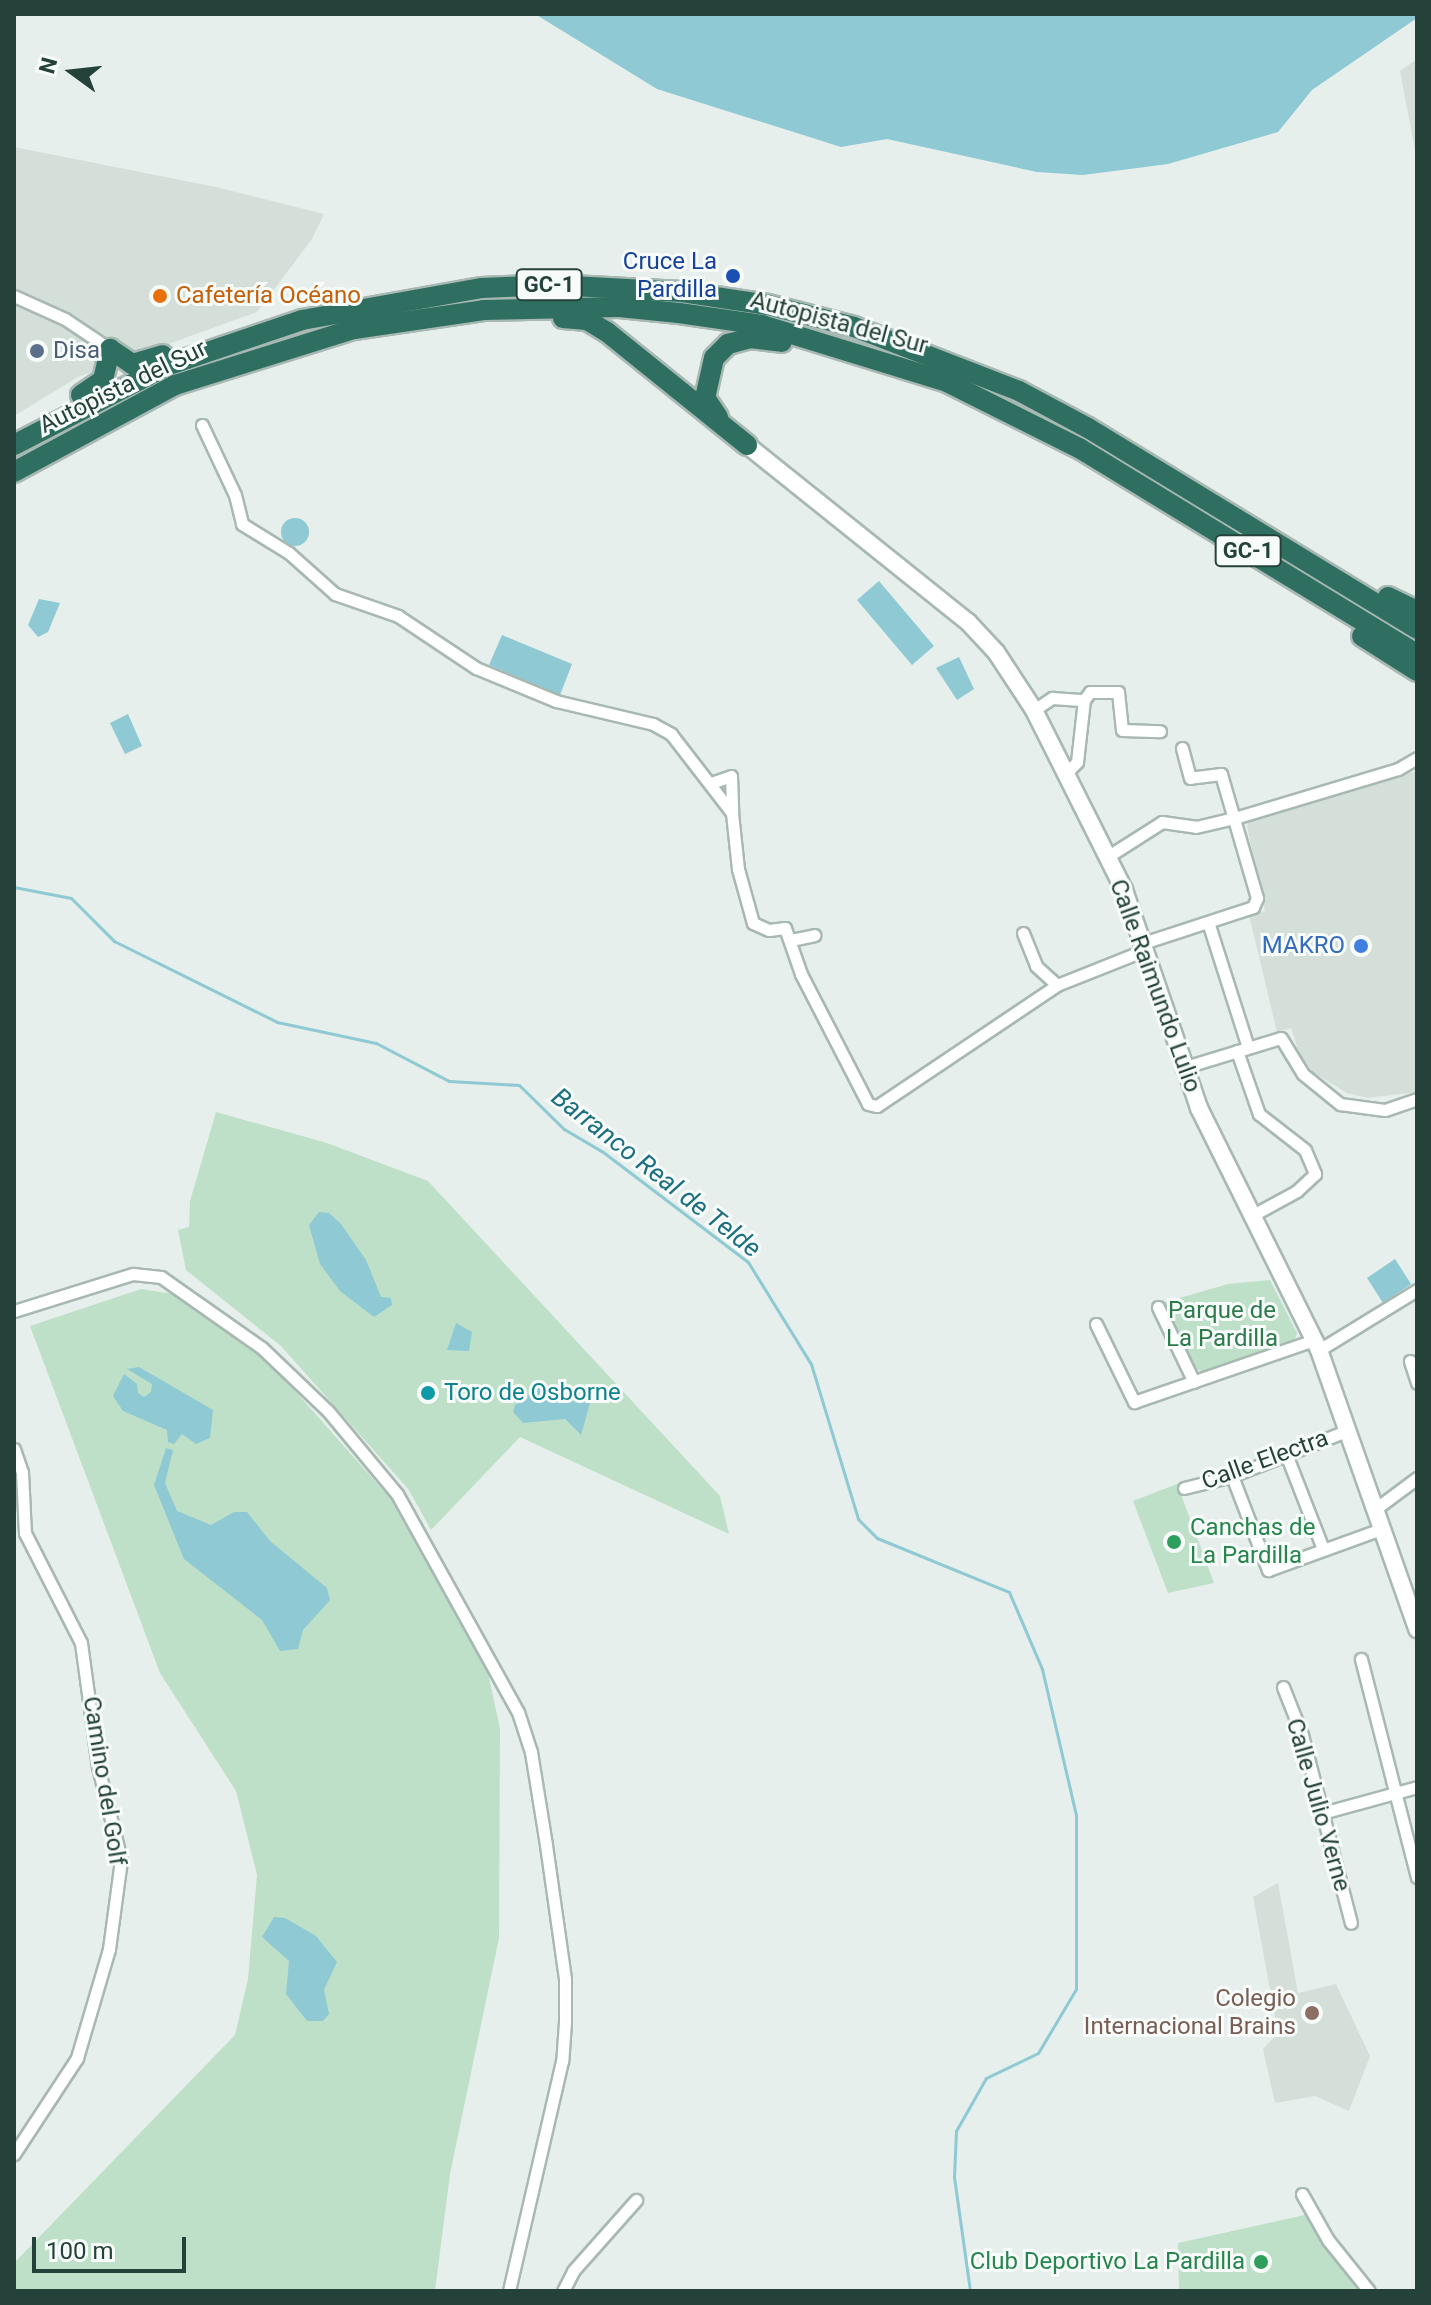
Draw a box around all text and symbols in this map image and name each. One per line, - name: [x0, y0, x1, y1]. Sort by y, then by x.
- north arrow: [32, 32, 112, 112]
- text: N: [34, 55, 62, 76]
- place label: Cruce La Pardilla: [623, 248, 717, 304]
- road number: GC-1: [515, 267, 583, 303]
- marker: Cruce La Pardilla: [724, 267, 742, 285]
- place label: Cafetería Océano: [176, 282, 361, 310]
- street label: Autopista del Sur: [747, 286, 931, 360]
- marker: Cafetería Océano: [151, 287, 169, 305]
- street label: Autopista del Sur: [35, 334, 211, 440]
- place label: Disa: [53, 337, 100, 365]
- marker: Disa: [28, 342, 46, 360]
- road number: GC-1: [1214, 533, 1282, 569]
- street label: Calle Raimundo Lulio: [1103, 876, 1207, 1096]
- place label: MAKRO: [1262, 932, 1345, 960]
- marker: MAKRO: [1352, 937, 1370, 955]
- water label: Barranco Real de Telde: [545, 1081, 767, 1265]
- park label: Parque de La Pardilla: [1166, 1297, 1278, 1353]
- place label: Toro de Osborne: [444, 1379, 621, 1407]
- marker: Toro de Osborne: [419, 1384, 437, 1402]
- street label: Calle Electra: [1198, 1424, 1332, 1496]
- place label: Canchas de La Pardilla: [1190, 1514, 1315, 1570]
- marker: Canchas de La Pardilla: [1165, 1533, 1183, 1551]
- street label: Camino del Golf: [76, 1694, 132, 1868]
- street label: Calle Julio Verne: [1280, 1715, 1356, 1895]
- place label: Colegio Internacional Brains: [1084, 1985, 1296, 2041]
- marker: Colegio Internacional Brains: [1303, 2004, 1321, 2022]
- scale bar: [36, 2221, 190, 2271]
- text: 100 m: [46, 2237, 113, 2265]
- place label: Club Deportivo La Pardilla: [970, 2248, 1245, 2276]
- marker: Club Deportivo La Pardilla: [1252, 2253, 1270, 2271]

